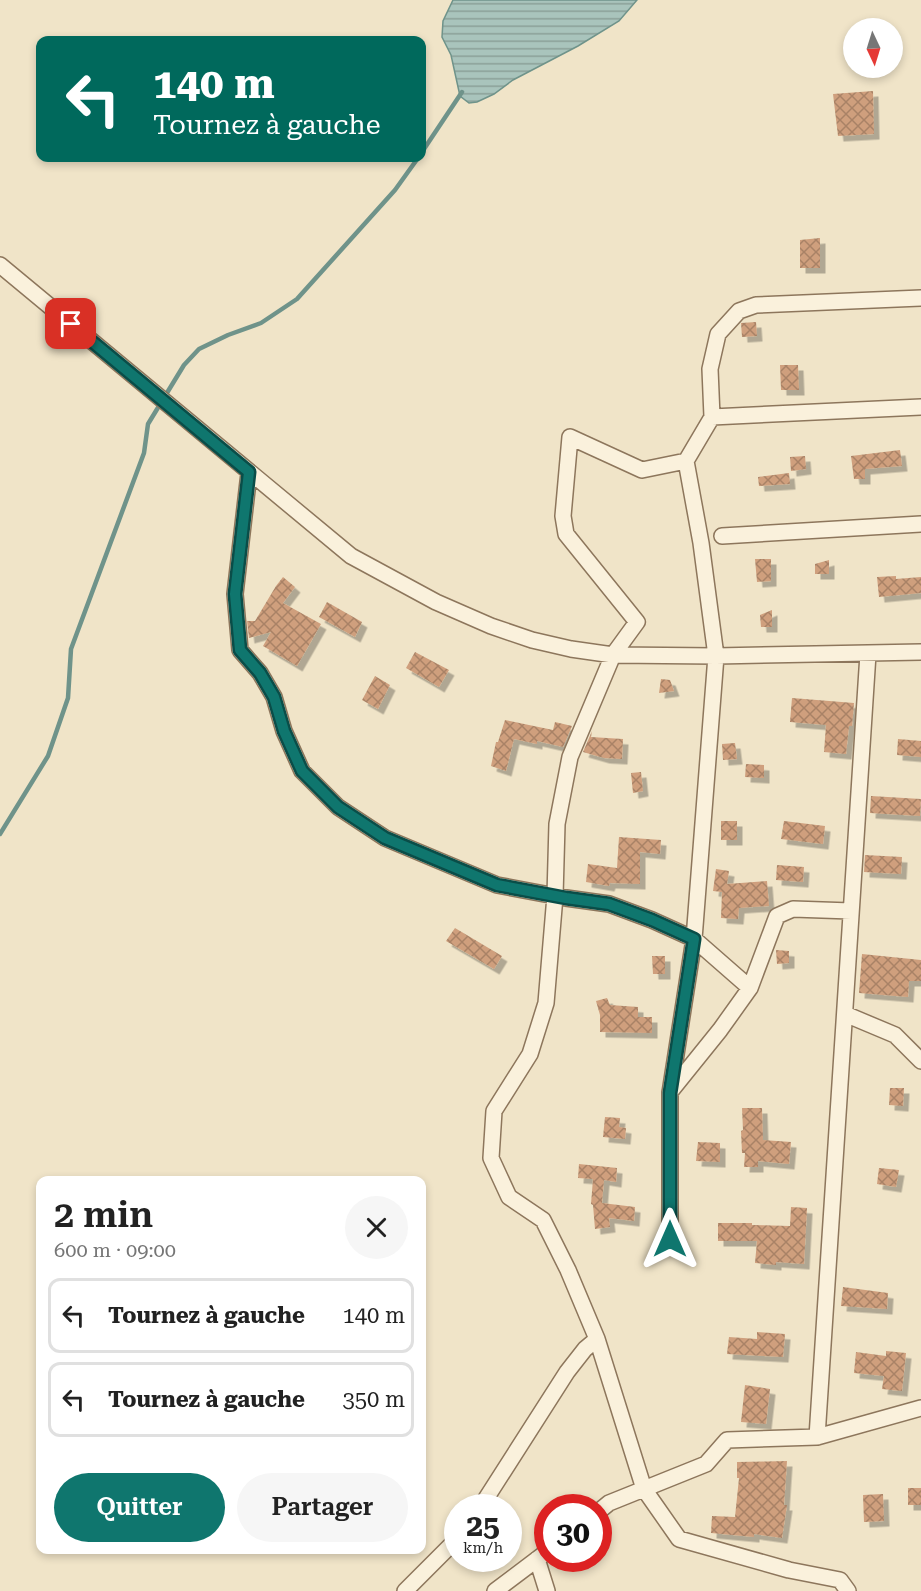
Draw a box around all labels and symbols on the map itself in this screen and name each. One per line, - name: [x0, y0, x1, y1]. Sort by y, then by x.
- north arrow: [843, 18, 903, 78]
- pin: [45, 298, 96, 349]
- position arrow: [638, 1207, 702, 1271]
- speed limit sign: 30: [534, 1494, 612, 1572]

